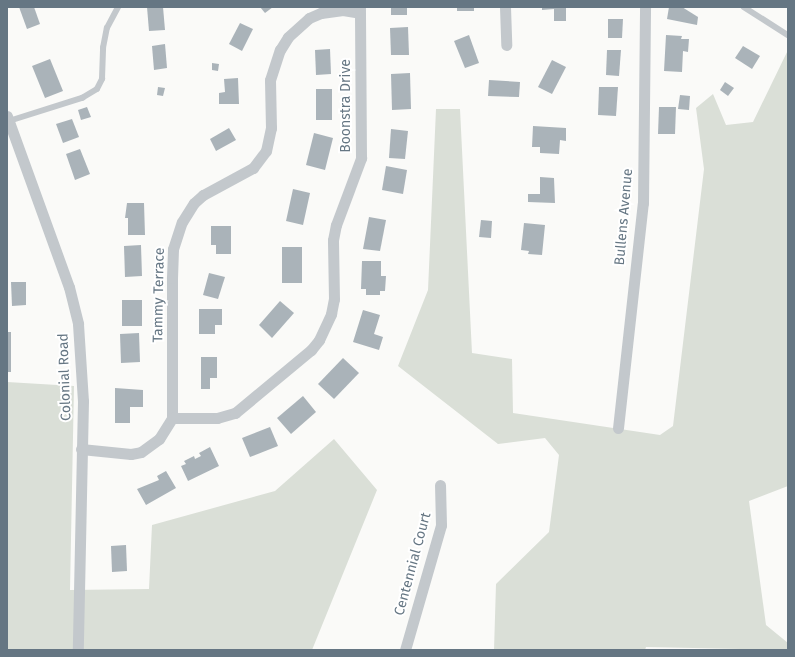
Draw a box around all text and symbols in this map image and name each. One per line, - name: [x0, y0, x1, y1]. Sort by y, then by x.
- street label: Boonstra Drive: [338, 59, 354, 153]
- street label: Bullens Avenue: [611, 168, 637, 266]
- street label: Tammy Terrace: [150, 247, 168, 343]
- street label: Colonial Road: [55, 333, 75, 421]
- street label: Centennial Court: [391, 511, 435, 617]

